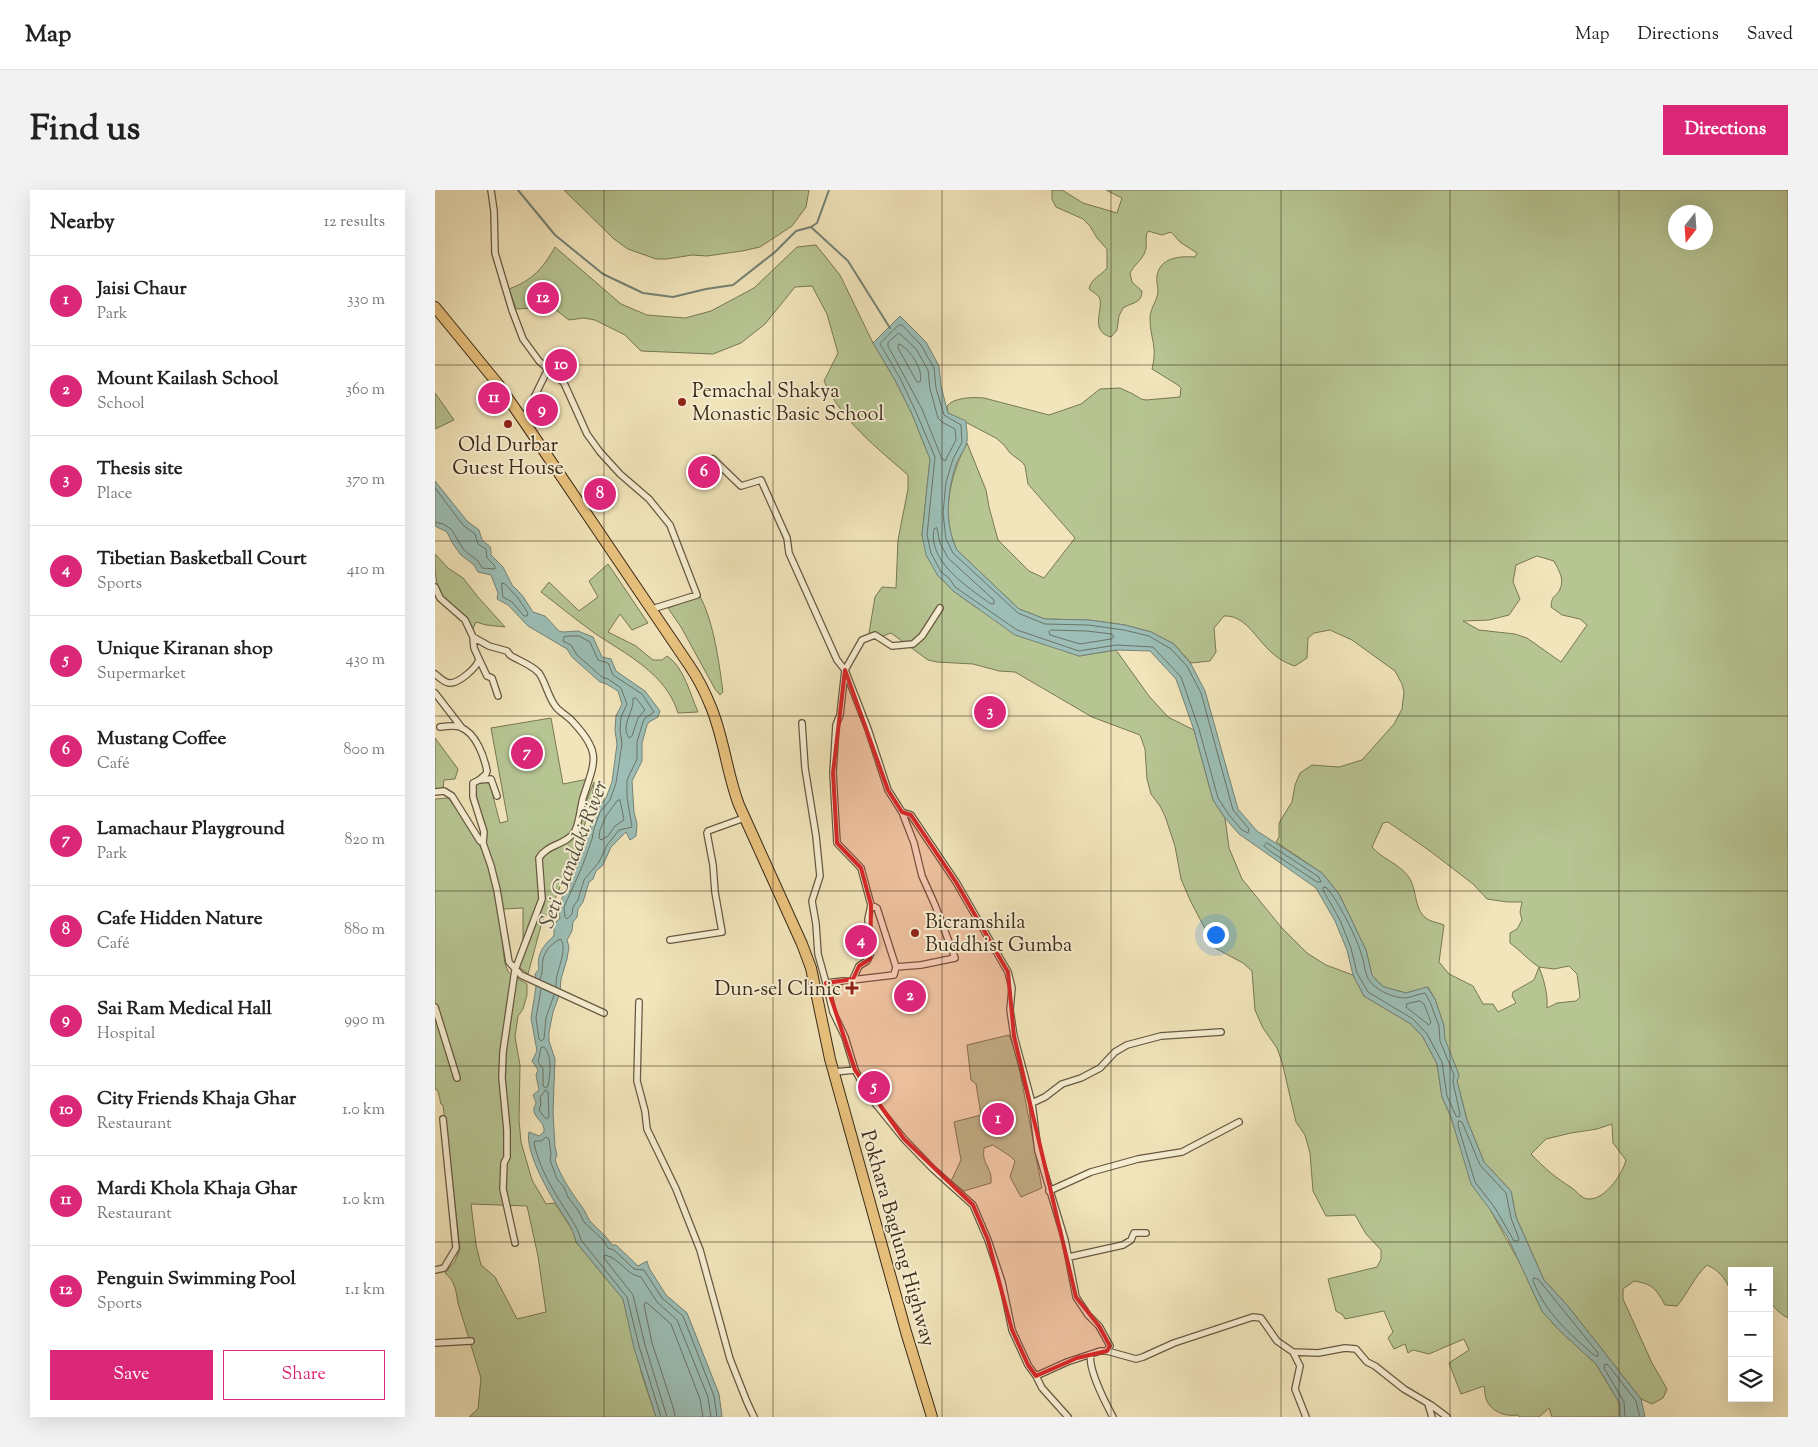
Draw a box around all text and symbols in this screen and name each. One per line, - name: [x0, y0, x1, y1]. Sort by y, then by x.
- text: Map: [25, 18, 71, 52]
- text: Map: [1575, 22, 1610, 48]
- text: Directions: [1638, 22, 1719, 48]
- text: Saved: [1747, 22, 1793, 48]
- text: Find us: [30, 105, 140, 156]
- button: Directions: [1663, 105, 1788, 155]
- north arrow: [1668, 205, 1713, 250]
- text: Nearby: [50, 208, 115, 238]
- text: 12 results: [324, 211, 385, 234]
- text: Jaisi Chaur: [97, 276, 187, 303]
- pin: 12: [527, 279, 559, 317]
- text: 1: [63, 289, 69, 312]
- text: 330 m: [347, 289, 385, 312]
- text: Park: [97, 303, 128, 326]
- pin: 10: [545, 346, 577, 384]
- text: Mount Kailash School: [97, 366, 279, 393]
- place label: Pemachal Shakya Monastic Basic School: [692, 378, 884, 430]
- text: 2: [62, 379, 70, 402]
- text: 360 m: [346, 379, 385, 402]
- pin: 11: [478, 379, 510, 417]
- pin: 9: [526, 391, 558, 429]
- text: School: [97, 393, 145, 416]
- marker: Pemachal Shakya Monastic Basic School: [676, 396, 688, 408]
- marker: Old Durbar Guest House: [502, 418, 514, 430]
- place label: Old Durbar Guest House: [452, 432, 564, 484]
- pin: 6: [688, 453, 720, 491]
- text: Thesis site: [97, 456, 183, 483]
- text: 3: [63, 469, 69, 492]
- text: 370 m: [346, 469, 385, 492]
- pin: 8: [584, 475, 616, 513]
- text: Place: [97, 483, 132, 506]
- text: Tibetian Basketball Court: [97, 546, 307, 573]
- text: 4: [62, 559, 70, 582]
- text: 410 m: [347, 559, 385, 582]
- text: Sports: [97, 573, 142, 596]
- text: Unique Kiranan shop: [97, 636, 273, 663]
- text: 5: [63, 649, 69, 672]
- text: 430 m: [346, 649, 385, 672]
- text: Supermarket: [97, 663, 186, 686]
- pin: 3: [974, 693, 1006, 731]
- text: Mustang Coffee: [97, 726, 226, 753]
- pin: 7: [511, 734, 543, 772]
- text: 6: [62, 739, 70, 762]
- text: 800 m: [343, 739, 385, 762]
- text: Café: [97, 753, 130, 776]
- water label: Seti Gandaki River: [533, 776, 617, 933]
- text: Lamachaur Playground: [97, 816, 285, 843]
- text: 7: [62, 829, 70, 852]
- text: 820 m: [345, 829, 385, 852]
- text: Park: [97, 843, 128, 866]
- text: Cafe Hidden Nature: [97, 906, 263, 933]
- place label: Bicramshila Buddhist Gumba: [925, 909, 1072, 961]
- text: 8: [62, 919, 70, 942]
- text: 880 m: [344, 919, 385, 942]
- pin: 4: [845, 922, 877, 960]
- your location: [1203, 922, 1229, 948]
- marker: Bicramshila Buddhist Gumba: [909, 927, 921, 939]
- text: Café: [97, 933, 130, 956]
- place label: Dun-sel Clinic: [714, 976, 841, 1005]
- pin: 2: [894, 977, 926, 1015]
- marker: Dun-sel Clinic: [845, 981, 859, 995]
- text: Sai Ram Medical Hall: [97, 996, 272, 1023]
- text: 9: [62, 1009, 70, 1032]
- text: 990 m: [344, 1009, 385, 1032]
- text: Hospital: [97, 1023, 155, 1046]
- pin: 5: [858, 1068, 890, 1106]
- text: City Friends Khaja Ghar: [97, 1086, 296, 1113]
- text: 10: [59, 1099, 73, 1122]
- text: 1.0 km: [342, 1099, 385, 1122]
- pin: 1: [982, 1100, 1014, 1138]
- text: Restaurant: [97, 1113, 172, 1136]
- street label: Pokhara Baglung Highway: [852, 1127, 941, 1350]
- text: Mardi Khola Khaja Ghar: [97, 1176, 297, 1203]
- text: 11: [61, 1189, 71, 1212]
- text: 1.0 km: [342, 1189, 385, 1212]
- text: Restaurant: [97, 1203, 172, 1226]
- text: Penguin Swimming Pool: [97, 1266, 296, 1293]
- map controls: [1728, 1267, 1773, 1402]
- button: +: [1728, 1267, 1773, 1312]
- text: 12: [60, 1279, 72, 1302]
- text: 1.1 km: [345, 1279, 385, 1302]
- text: Sports: [97, 1293, 142, 1316]
- button: −: [1728, 1312, 1773, 1357]
- button: Save: [50, 1350, 213, 1400]
- button: Share: [223, 1350, 385, 1400]
- button: layers: [1728, 1357, 1773, 1402]

